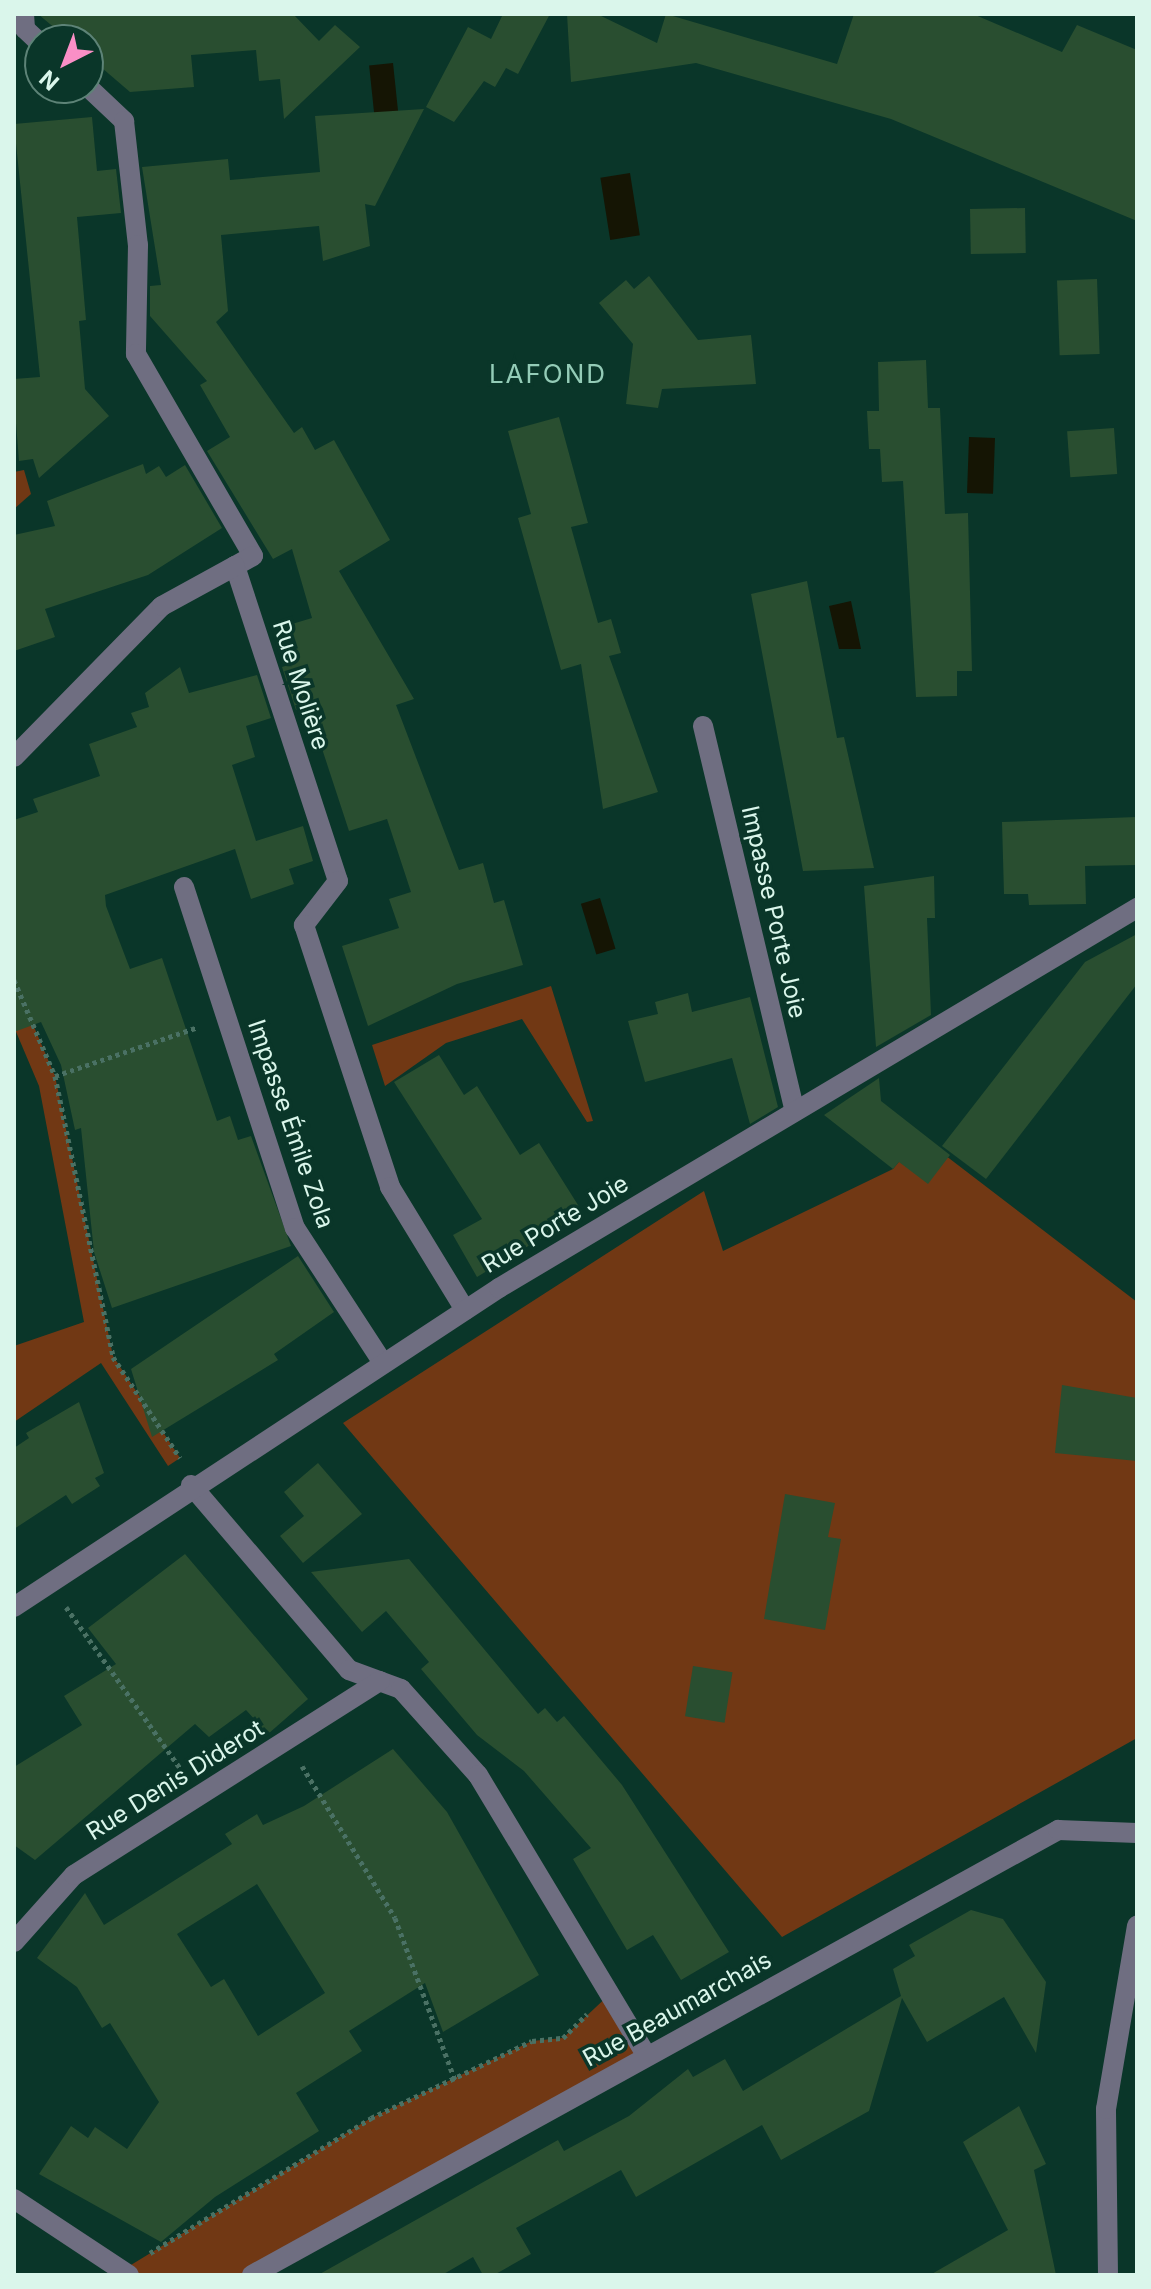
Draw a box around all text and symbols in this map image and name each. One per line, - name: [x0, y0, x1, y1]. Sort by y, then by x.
- north arrow: [24, 24, 104, 104]
- text: N: [34, 65, 64, 96]
- district label: LAFOND: [489, 358, 607, 390]
- street label: Rue Molière: [266, 616, 336, 754]
- street label: Impasse Porte Joie: [736, 803, 812, 1021]
- street label: Impasse Émile Zola: [242, 1016, 340, 1232]
- street label: Rue Porte Joie: [477, 1169, 633, 1279]
- street label: Rue Denis Diderot: [81, 1714, 269, 1846]
- street label: Rue Beaumarchais: [578, 1945, 776, 2073]

